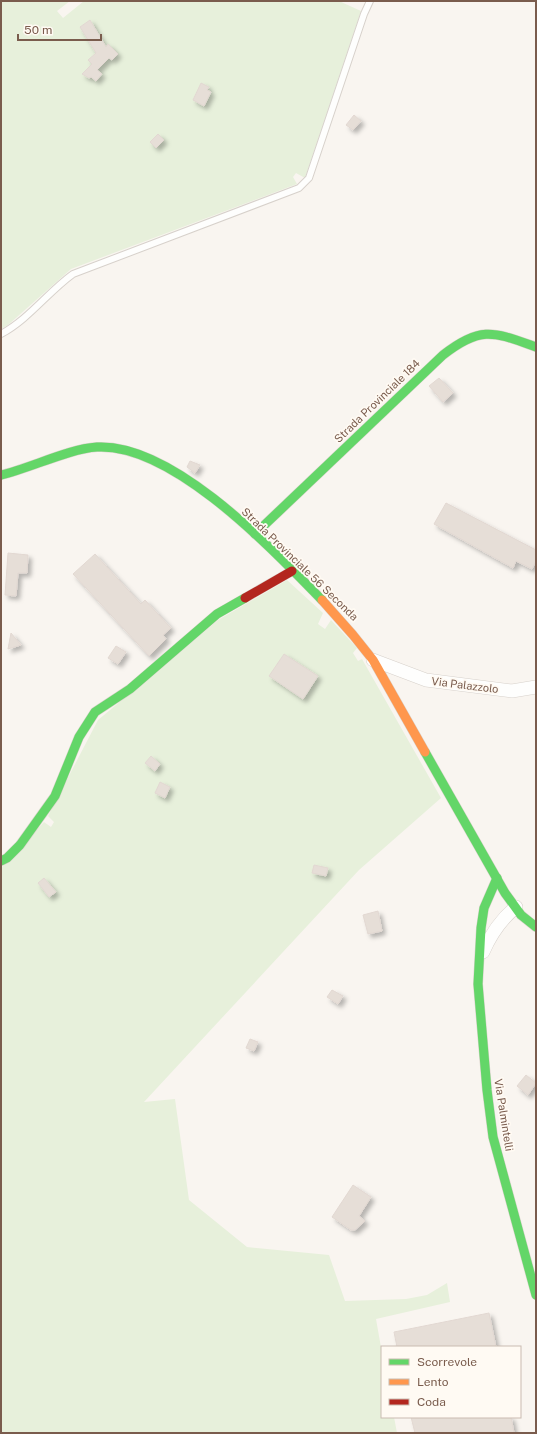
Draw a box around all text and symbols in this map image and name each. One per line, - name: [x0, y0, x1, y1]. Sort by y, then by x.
- scale bar: [18, 16, 101, 42]
- text: 50 m: [24, 23, 52, 37]
- street label: Strada Provinciale 184: [332, 357, 422, 445]
- street label: Strada Provinciale 56 Seconda: [239, 505, 361, 623]
- street label: Via Palazzolo: [431, 675, 499, 695]
- street label: Via Palmintelli: [492, 1078, 516, 1152]
- legend: [381, 1346, 521, 1418]
- text: Scorrevole: [417, 1355, 477, 1369]
- text: Lento: [417, 1375, 449, 1389]
- text: Coda: [417, 1395, 446, 1409]

